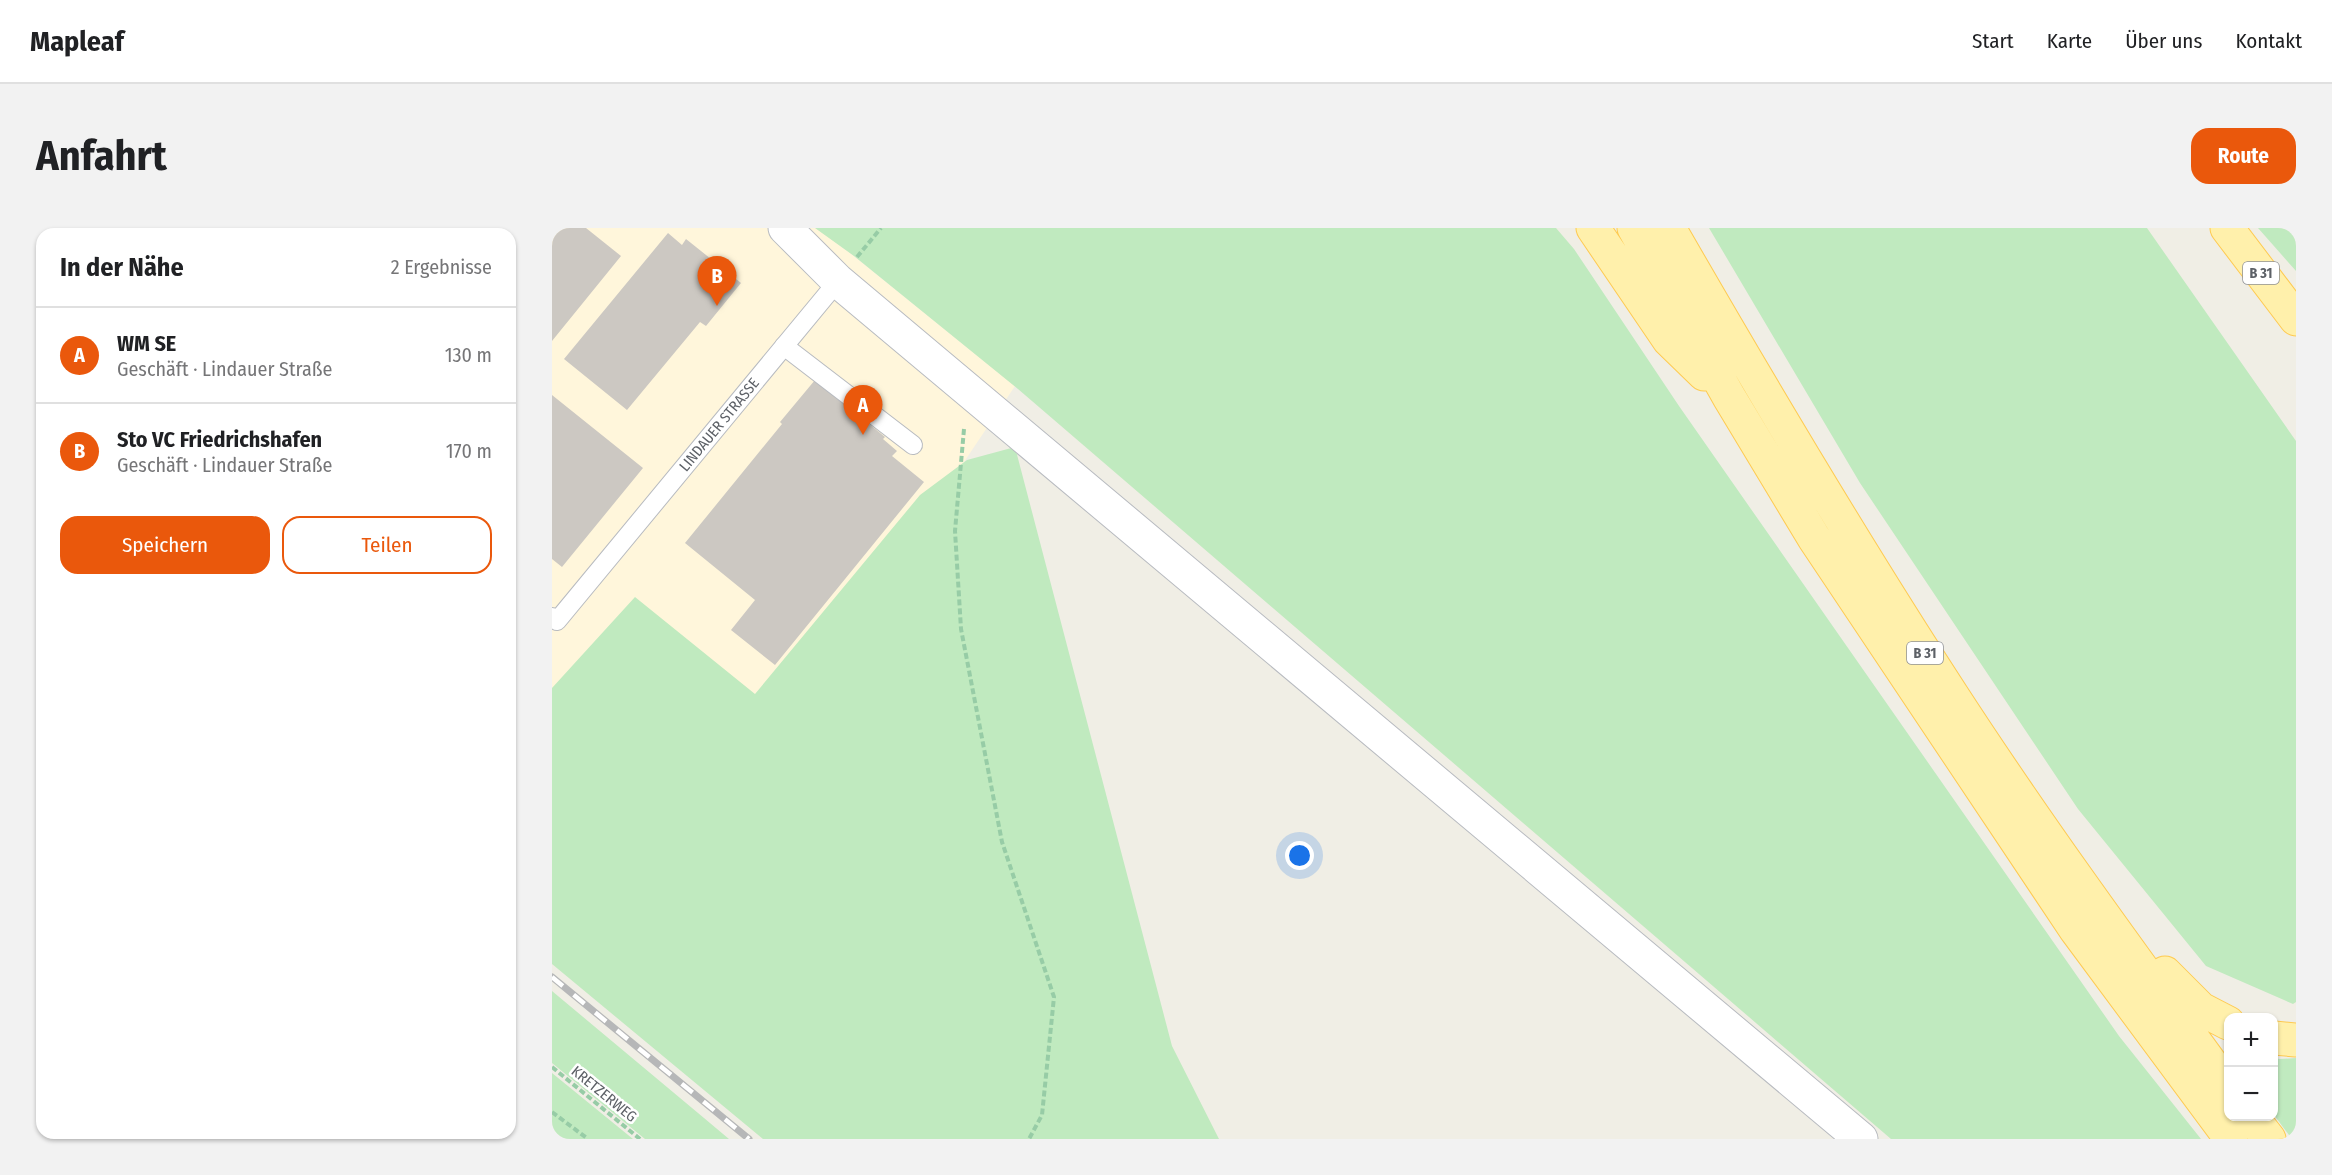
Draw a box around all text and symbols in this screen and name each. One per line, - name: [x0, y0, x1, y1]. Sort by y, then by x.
- text: Mapleaf: [30, 25, 124, 58]
- text: Start: [1972, 28, 2014, 54]
- text: Karte: [2047, 28, 2092, 54]
- text: Über uns: [2125, 28, 2202, 54]
- text: Kontakt: [2235, 28, 2302, 54]
- button: Route: [2191, 128, 2296, 184]
- text: Anfahrt: [36, 131, 167, 181]
- text: In der Nähe: [60, 252, 184, 283]
- text: 2 Ergebnisse: [391, 255, 492, 279]
- pin: B: [698, 256, 736, 306]
- road number: B 31: [2243, 262, 2279, 284]
- text: WM SE: [117, 330, 176, 357]
- text: A: [74, 343, 85, 367]
- text: 130 m: [445, 343, 492, 367]
- text: Geschäft · Lindauer Straße: [117, 357, 332, 381]
- street label: LINDAUER STRASSE: [675, 374, 763, 475]
- pin: A: [844, 386, 882, 435]
- text: Sto VC Friedrichshafen: [117, 426, 322, 453]
- text: B: [74, 439, 85, 463]
- text: 170 m: [446, 439, 492, 463]
- text: Geschäft · Lindauer Straße: [117, 453, 332, 477]
- button: Speichern: [60, 516, 270, 574]
- button: Teilen: [282, 516, 492, 574]
- road number: B 31: [1907, 642, 1943, 664]
- your location: [1285, 841, 1314, 870]
- map controls: [2224, 1013, 2278, 1121]
- button: +: [2224, 1013, 2278, 1067]
- street label: KRETZERWEG: [568, 1062, 640, 1126]
- button: −: [2224, 1067, 2278, 1121]

